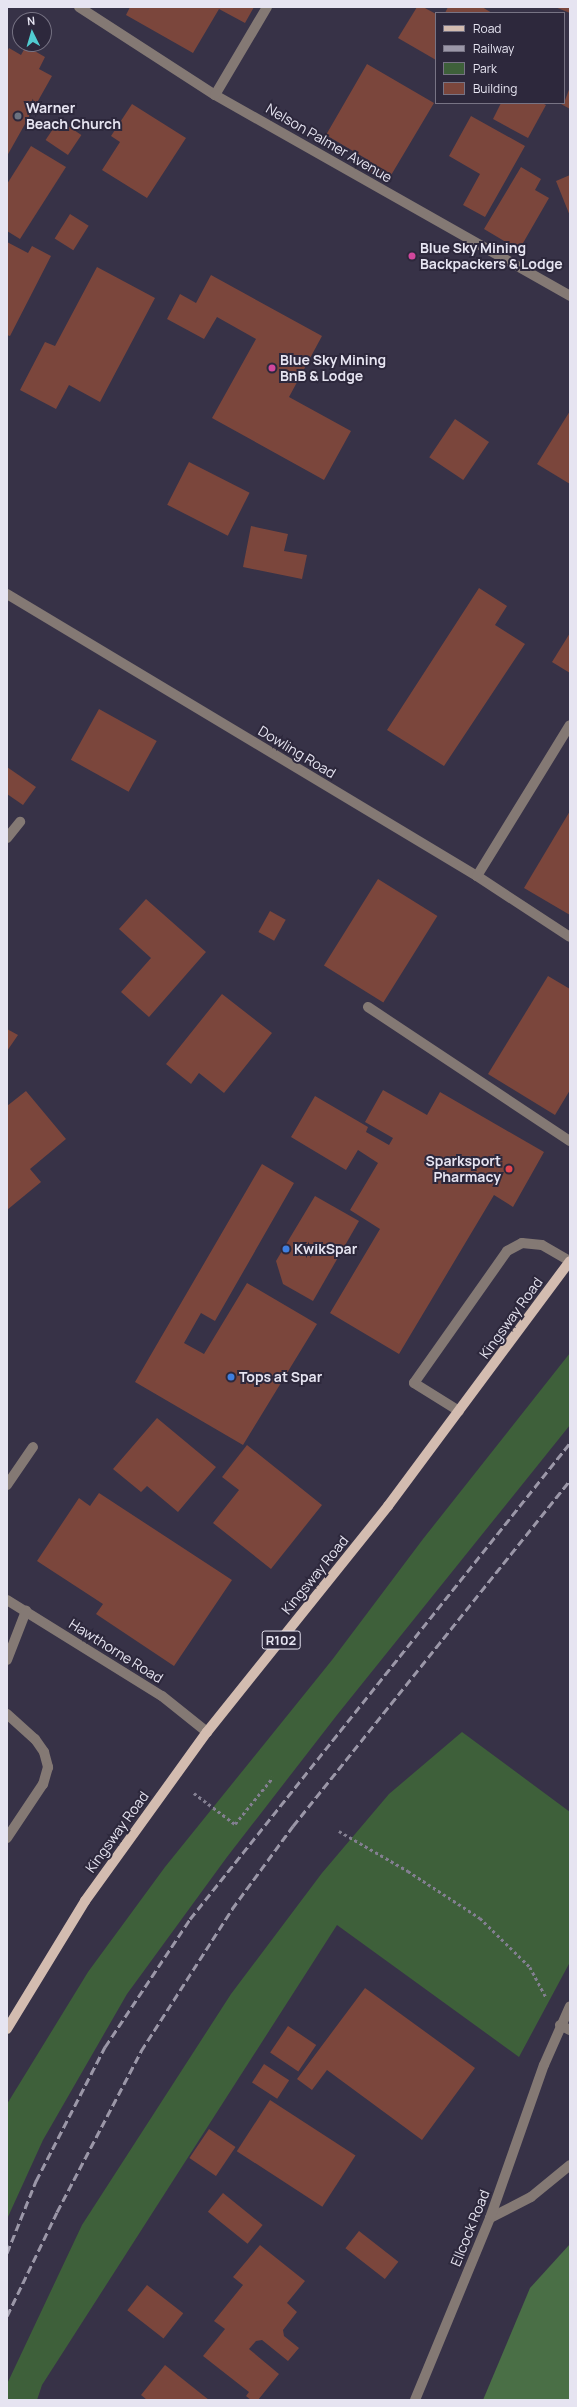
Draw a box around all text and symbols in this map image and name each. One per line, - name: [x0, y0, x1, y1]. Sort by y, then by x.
- north arrow: [12, 12, 52, 52]
- legend: [435, 12, 565, 104]
- text: N: [26, 13, 36, 28]
- text: Road: [473, 20, 501, 37]
- text: Railway: [473, 40, 514, 57]
- text: Park: [473, 60, 497, 77]
- text: Building: [473, 80, 517, 97]
- place label: Warner Beach Church: [26, 100, 121, 132]
- street label: Nelson Palmer Avenue: [263, 100, 395, 186]
- marker: Warner Beach Church: [13, 111, 23, 121]
- place label: Blue Sky Mining Backpackers & Lodge: [420, 240, 563, 272]
- marker: Blue Sky Mining Backpackers & Lodge: [407, 251, 417, 261]
- place label: Blue Sky Mining BnB & Lodge: [280, 352, 386, 384]
- marker: Blue Sky Mining BnB & Lodge: [267, 363, 277, 373]
- street label: Dowling Road: [255, 722, 339, 782]
- place label: Sparksport Pharmacy: [426, 1153, 501, 1186]
- marker: Sparksport Pharmacy: [504, 1164, 514, 1174]
- place label: KwikSpar: [294, 1241, 357, 1257]
- marker: KwikSpar: [281, 1244, 291, 1254]
- street label: Kingsway Road: [476, 1274, 546, 1362]
- place label: Tops at Spar: [239, 1369, 322, 1385]
- marker: Tops at Spar: [226, 1372, 236, 1382]
- street label: Kingsway Road: [278, 1532, 352, 1618]
- street label: Hawthorne Road: [66, 1615, 166, 1687]
- road number: R102: [261, 1629, 301, 1651]
- street label: Kingsway Road: [82, 1788, 152, 1876]
- street label: Ellcock Road: [447, 2187, 493, 2269]

